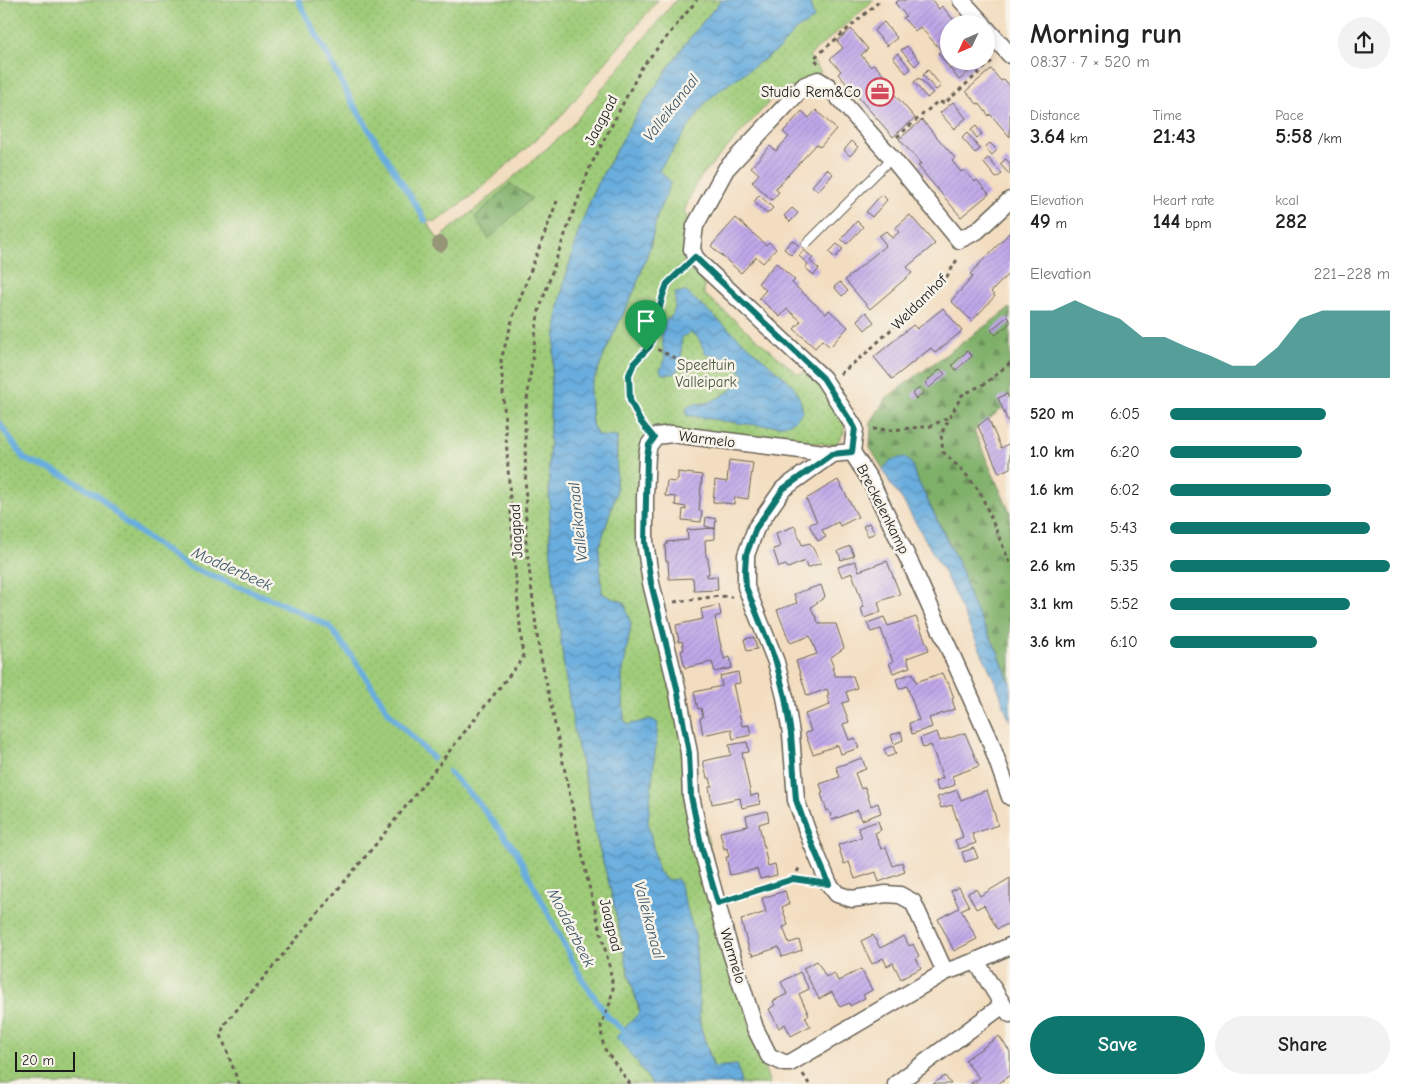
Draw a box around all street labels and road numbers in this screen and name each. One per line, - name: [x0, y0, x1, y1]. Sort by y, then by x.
- street label: Jaagpad: [580, 92, 622, 148]
- street label: Weldamhof: [888, 270, 951, 333]
- street label: Warmelo: [678, 427, 736, 451]
- street label: Breckelenkamp: [853, 461, 913, 557]
- street label: Jaagpad: [506, 504, 526, 558]
- street label: Jaagpad: [596, 897, 626, 953]
- street label: Warmelo: [716, 926, 750, 986]

